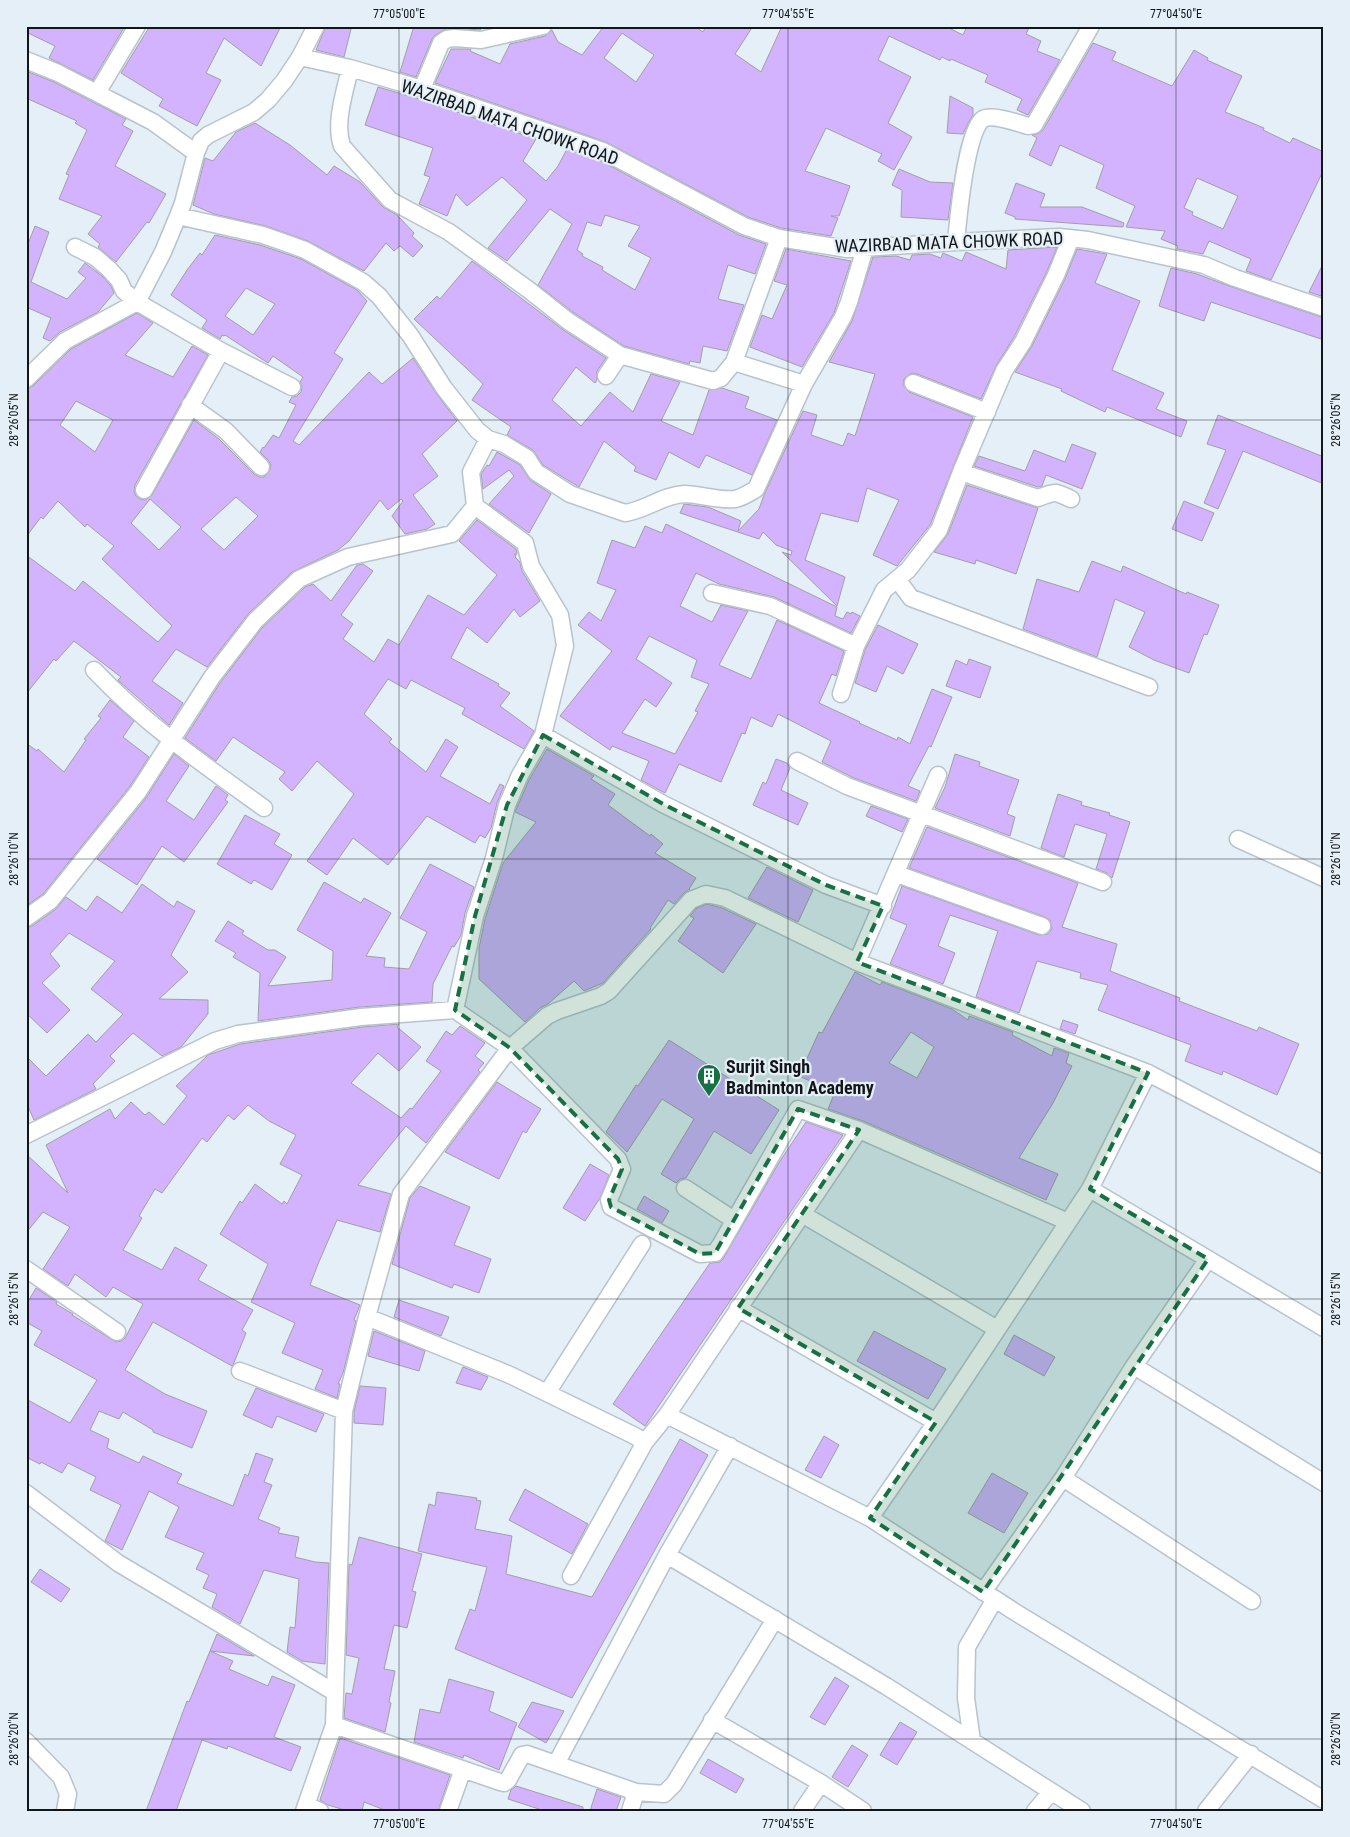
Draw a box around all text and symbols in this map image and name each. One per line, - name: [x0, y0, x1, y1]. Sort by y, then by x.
- text: 77°05'00"E: [373, 7, 425, 21]
- text: 77°04'55"E: [762, 7, 814, 21]
- text: 77°04'50"E: [1150, 7, 1202, 21]
- street label: WAZIRBAD MATA CHOWK ROAD: [398, 75, 622, 169]
- street label: WAZIRBAD MATA CHOWK ROAD: [834, 228, 1064, 256]
- text: 28°26'05"N: [7, 393, 21, 447]
- text: 28°26'05"N: [1329, 393, 1343, 447]
- text: 28°26'10"N: [7, 832, 21, 886]
- text: 28°26'10"N: [1329, 832, 1343, 886]
- place label: Surjit Singh Badminton Academy: [726, 1056, 874, 1098]
- building icon: Surjit Singh Badminton Academy: [696, 1063, 722, 1097]
- text: 28°26'15"N: [7, 1272, 21, 1326]
- text: 28°26'15"N: [1329, 1272, 1343, 1326]
- text: 28°26'20"N: [7, 1712, 21, 1766]
- text: 28°26'20"N: [1329, 1712, 1343, 1766]
- text: 77°05'00"E: [373, 1817, 425, 1831]
- text: 77°04'55"E: [762, 1817, 814, 1831]
- text: 77°04'50"E: [1150, 1817, 1202, 1831]

